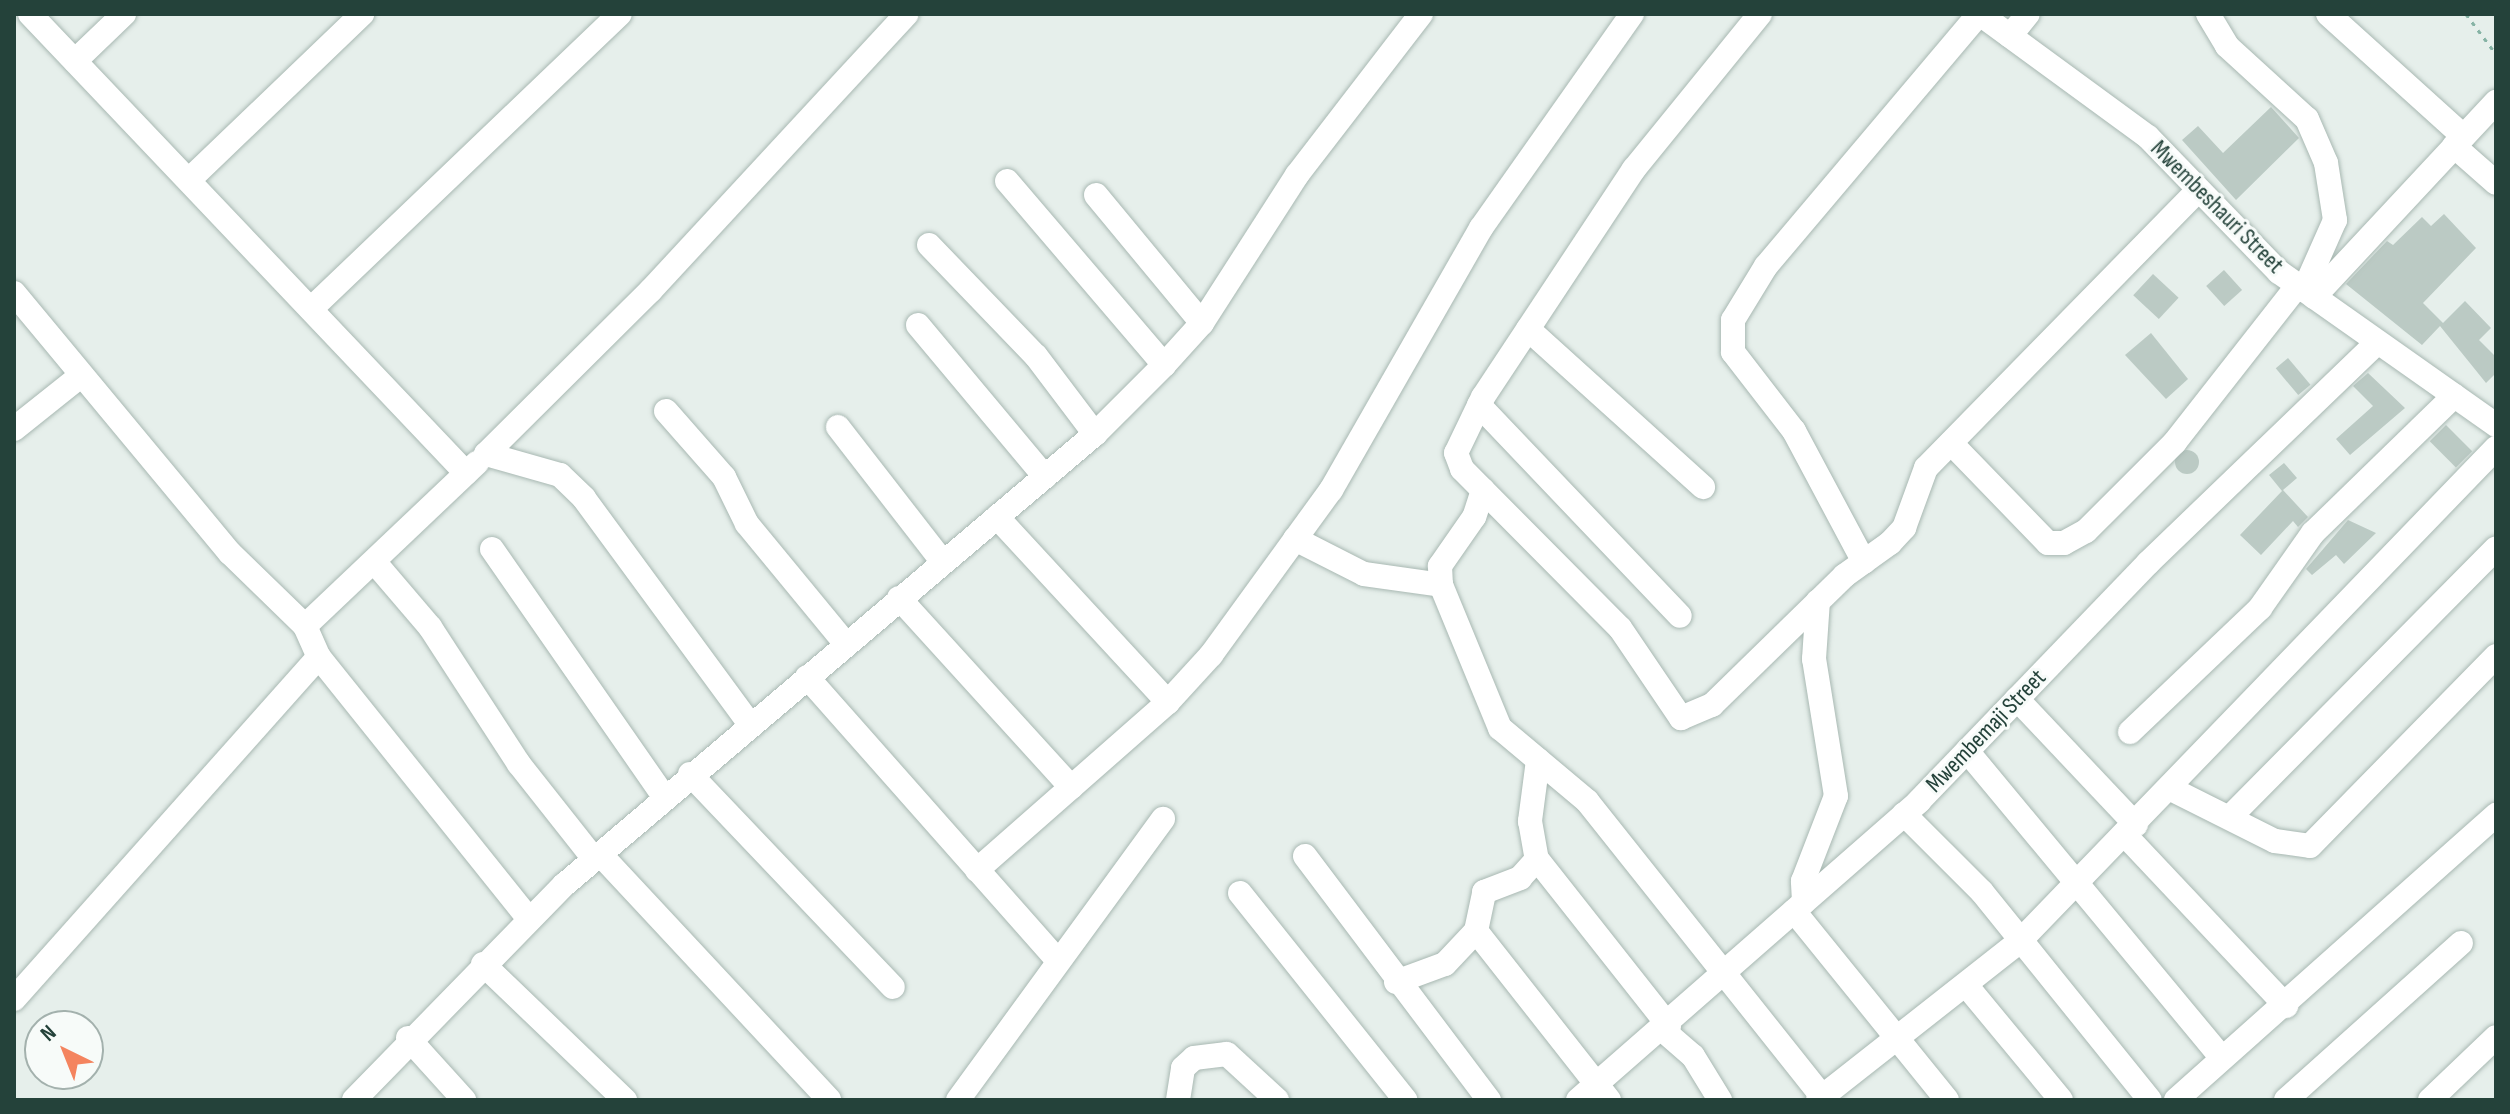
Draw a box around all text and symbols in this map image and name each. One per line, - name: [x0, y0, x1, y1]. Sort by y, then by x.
- street label: Mwembeshauri Street: [2145, 135, 2289, 279]
- street label: Mwembemaji Street: [1920, 663, 2052, 799]
- north arrow: [24, 1010, 104, 1090]
- text: N: [35, 1020, 62, 1047]

